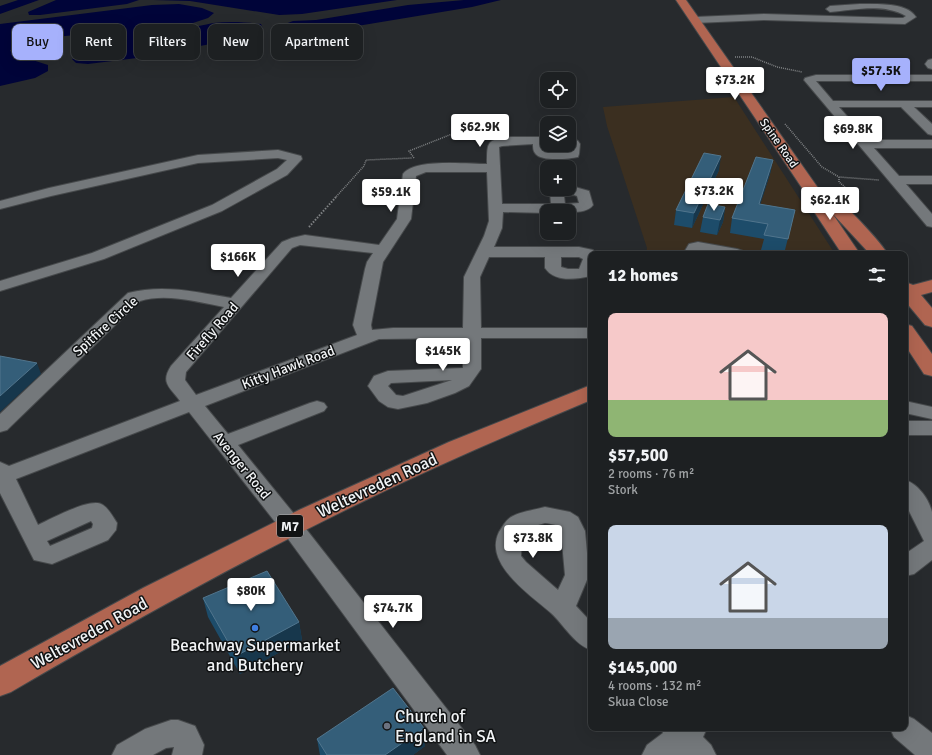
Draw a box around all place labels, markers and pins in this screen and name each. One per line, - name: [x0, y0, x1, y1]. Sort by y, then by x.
- pin: $57.5K: [848, 58, 914, 92]
- pin: $73.2K: [702, 67, 768, 101]
- pin: $62.9K: [447, 114, 513, 148]
- pin: $69.8K: [820, 116, 886, 150]
- pin: $73.2K: [681, 178, 747, 212]
- pin: $59.1K: [358, 179, 424, 213]
- pin: $62.1K: [797, 187, 863, 221]
- pin: $166K: [210, 244, 266, 278]
- pin: $145K: [415, 338, 471, 372]
- pin: $73.8K: [500, 525, 566, 559]
- pin: $80K: [227, 578, 275, 612]
- pin: $74.7K: [360, 595, 426, 629]
- marker: Beachway Supermarket and Butchery: [250, 623, 260, 633]
- place label: Beachway Supermarket and Butchery: [170, 635, 340, 676]
- place label: Church of England in SA: [395, 706, 497, 747]
- marker: Church of England in SA: [382, 721, 392, 731]

